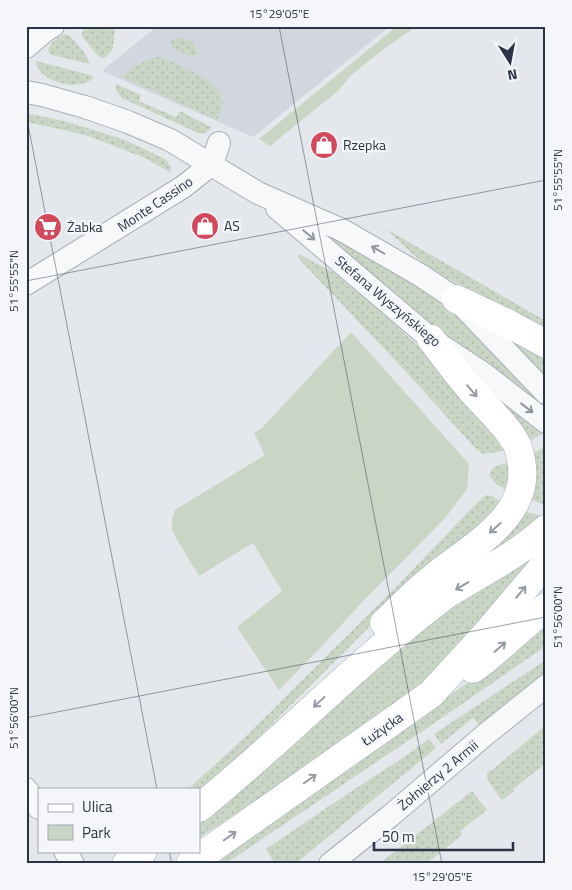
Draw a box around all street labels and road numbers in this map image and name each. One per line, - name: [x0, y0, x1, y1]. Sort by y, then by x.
- street label: Monte Cassino: [113, 170, 197, 237]
- street label: Stefana Wyszyńskiego: [331, 250, 446, 351]
- street label: Łużycka: [356, 707, 407, 751]
- street label: Żołnierzy 2 Armii: [393, 735, 483, 815]

